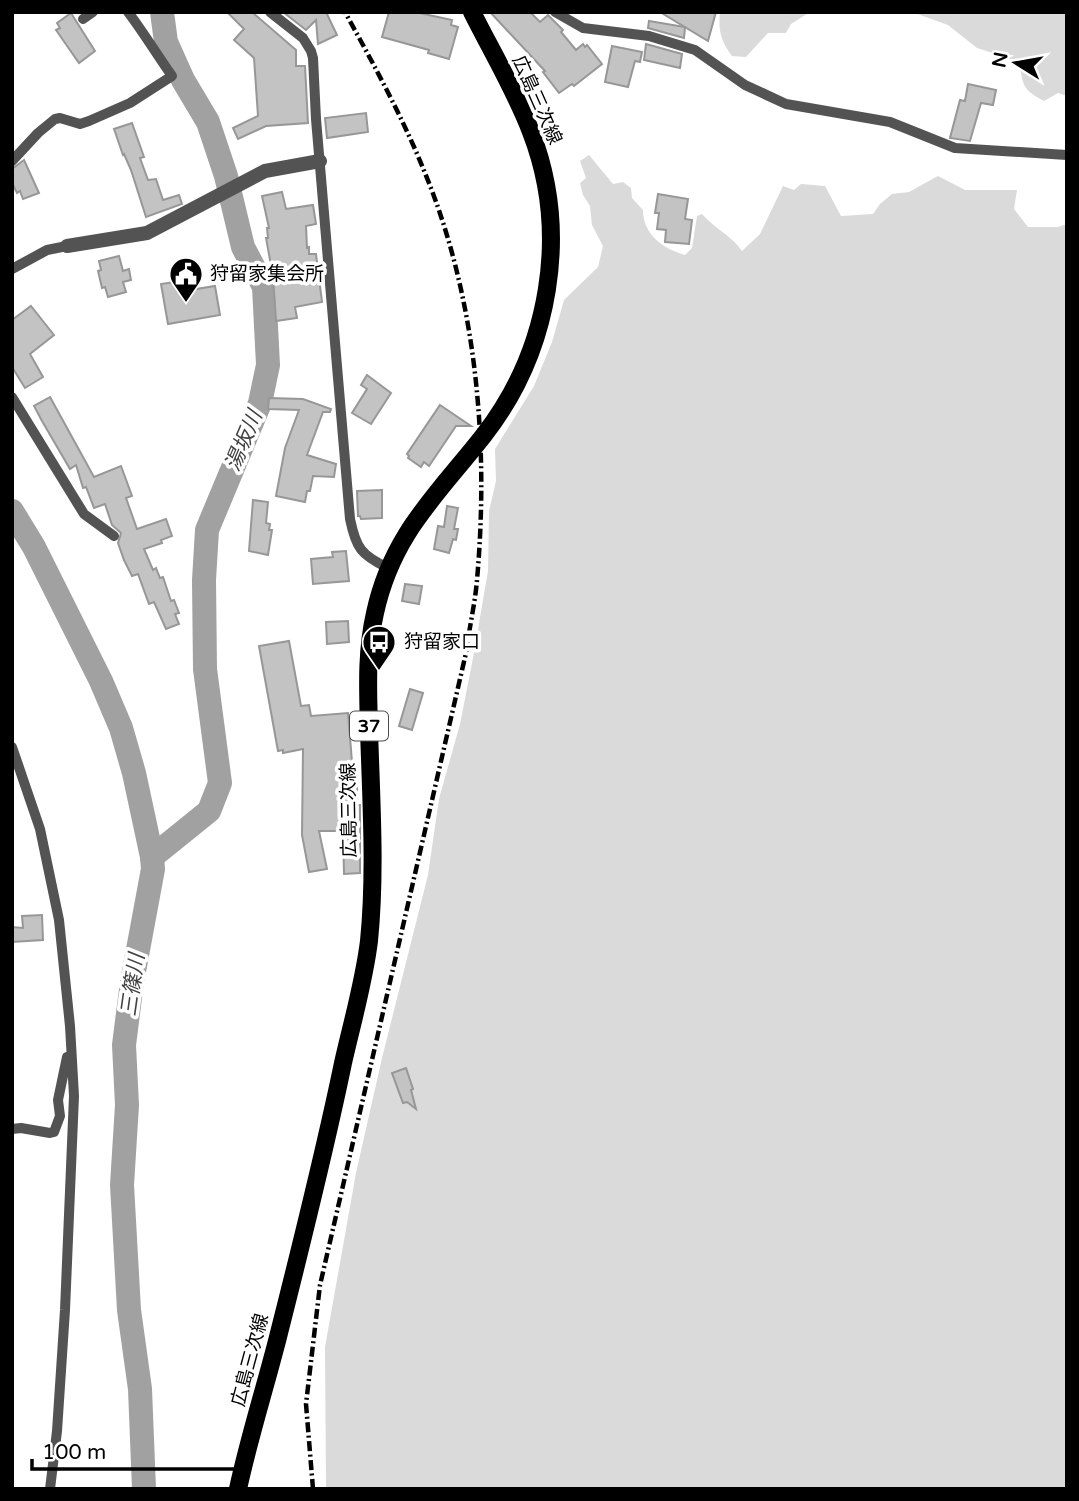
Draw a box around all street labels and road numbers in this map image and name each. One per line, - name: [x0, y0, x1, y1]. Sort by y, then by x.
- street label: 広島三次線: [508, 52, 566, 148]
- road number: 37: [350, 712, 388, 740]
- street label: 広島三次線: [337, 762, 361, 858]
- street label: 広島三次線: [227, 1311, 273, 1409]

